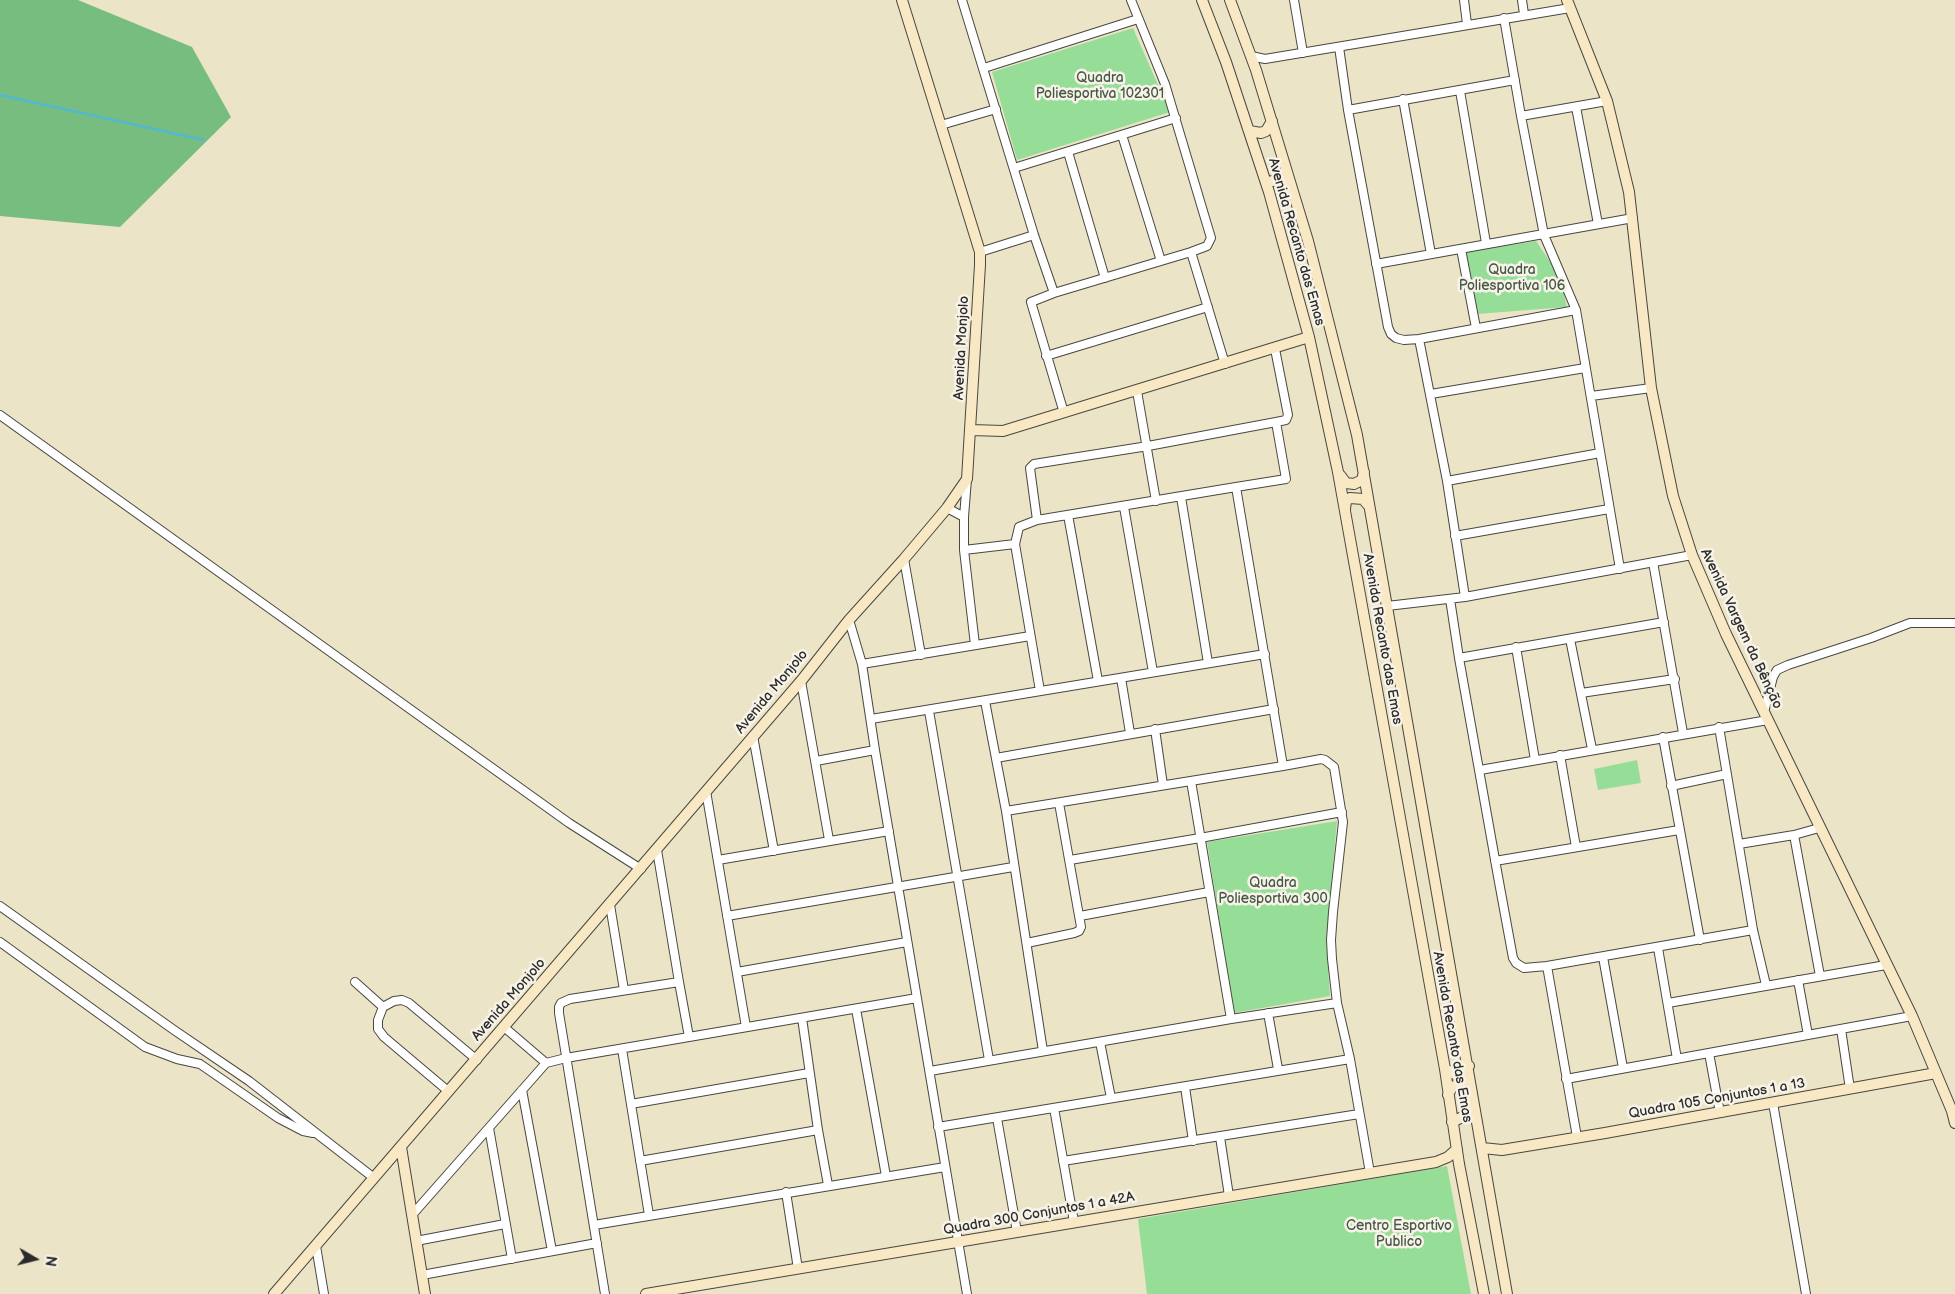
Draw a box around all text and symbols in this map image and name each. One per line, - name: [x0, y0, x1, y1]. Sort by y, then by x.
- park label: Quadra Poliesportiva 102301: [1036, 70, 1164, 102]
- street label: Avenida Recanto das Emas: [1264, 156, 1328, 328]
- park label: Quadra Poliesportiva 106: [1459, 262, 1565, 294]
- street label: Avenida Monjolo: [951, 296, 973, 400]
- street label: Avenida Vargem da Bênção: [1696, 546, 1786, 712]
- street label: Avenida Recanto das Emas: [1359, 552, 1405, 726]
- street label: Avenida Monjolo: [732, 647, 812, 737]
- park label: Quadra Poliesportiva 300: [1218, 875, 1328, 908]
- street label: Avenida Recanto das Emas: [1429, 950, 1475, 1124]
- street label: Avenida Monjolo: [468, 955, 550, 1045]
- street label: Quadra 105 Conjuntos 1 a 13: [1627, 1075, 1807, 1123]
- street label: Quadra 300 Conjuntos 1 a 42A: [942, 1189, 1136, 1239]
- park label: Centro Esportivo Publico: [1346, 1218, 1452, 1250]
- north arrow: [10, 1234, 60, 1284]
- text: N: [41, 1255, 59, 1268]

